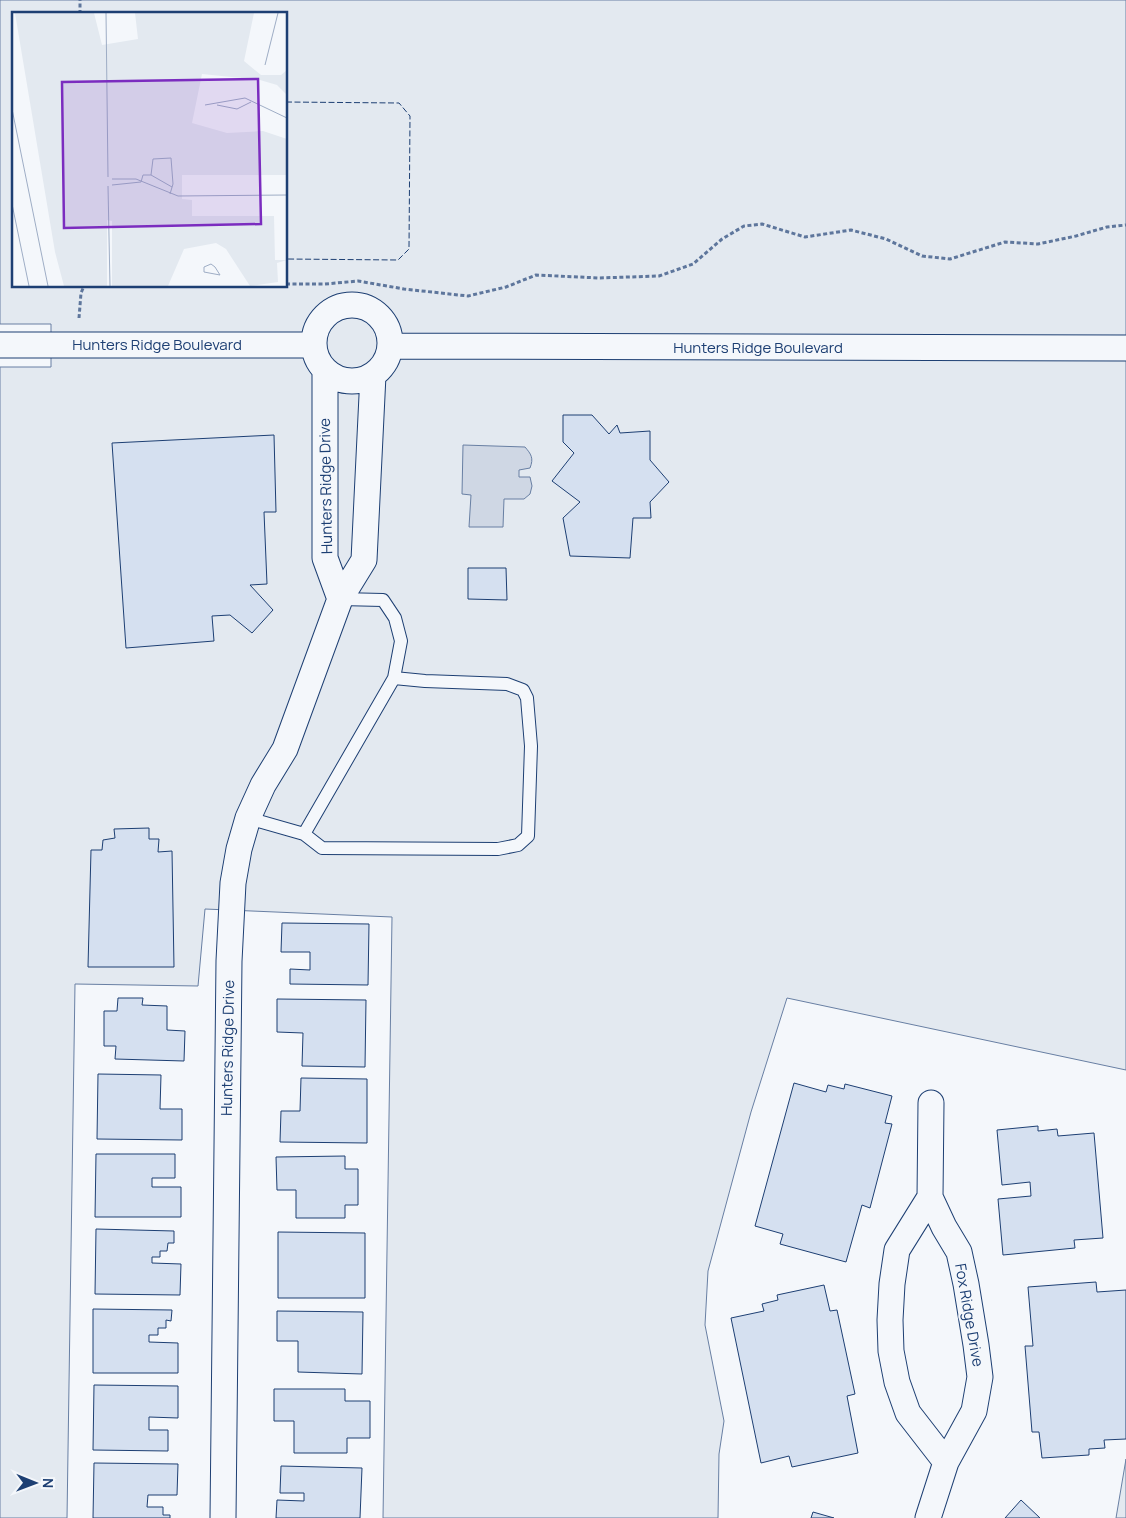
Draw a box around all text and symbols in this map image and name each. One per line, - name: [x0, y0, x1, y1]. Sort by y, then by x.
- inset map: [12, 12, 288, 288]
- street label: Hunters Ridge Boulevard: [72, 334, 242, 355]
- street label: Hunters Ridge Boulevard: [673, 337, 843, 358]
- street label: Hunters Ridge Drive: [314, 418, 337, 554]
- street label: Hunters Ridge Drive: [216, 980, 239, 1116]
- street label: Fox Ridge Drive: [950, 1262, 989, 1368]
- north arrow: [10, 1458, 60, 1508]
- text: N: [39, 1478, 58, 1488]

